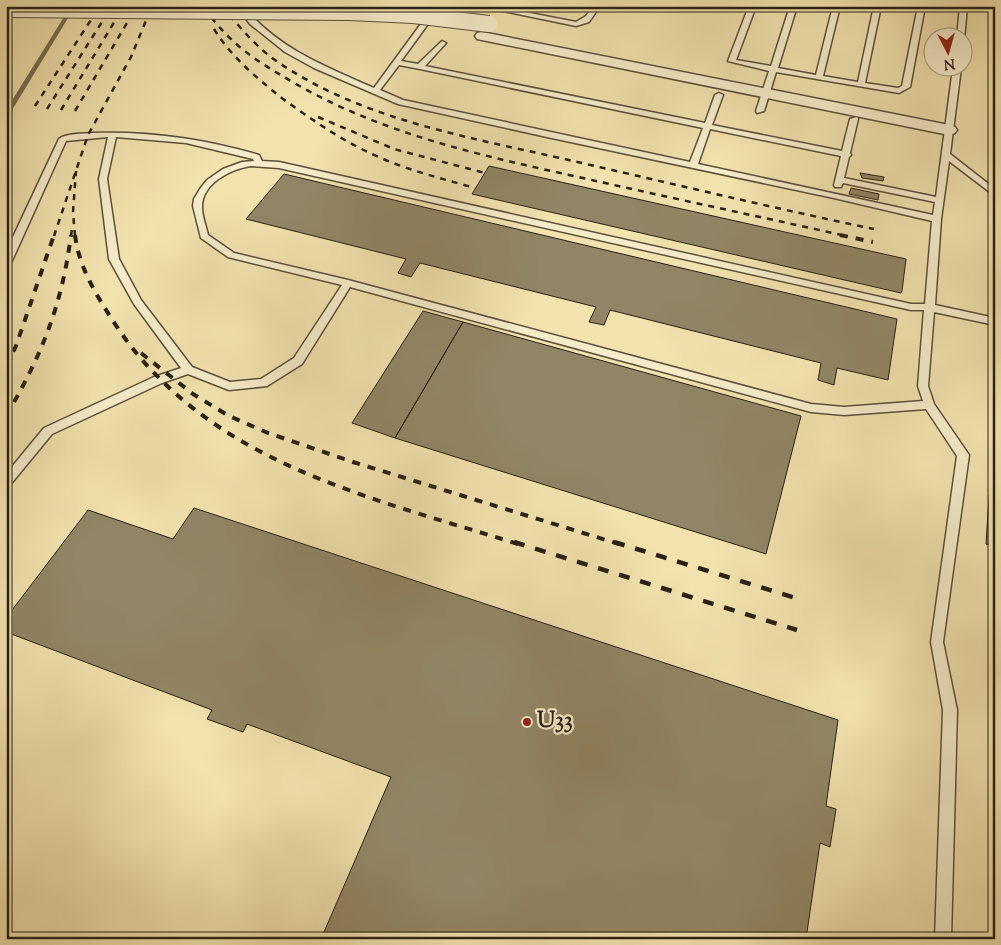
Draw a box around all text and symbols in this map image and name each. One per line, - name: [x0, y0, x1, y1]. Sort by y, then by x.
- north arrow: [924, 28, 974, 78]
- text: N: [943, 52, 956, 73]
- place label: U33: [537, 706, 573, 738]
- marker: U33: [521, 716, 533, 728]

